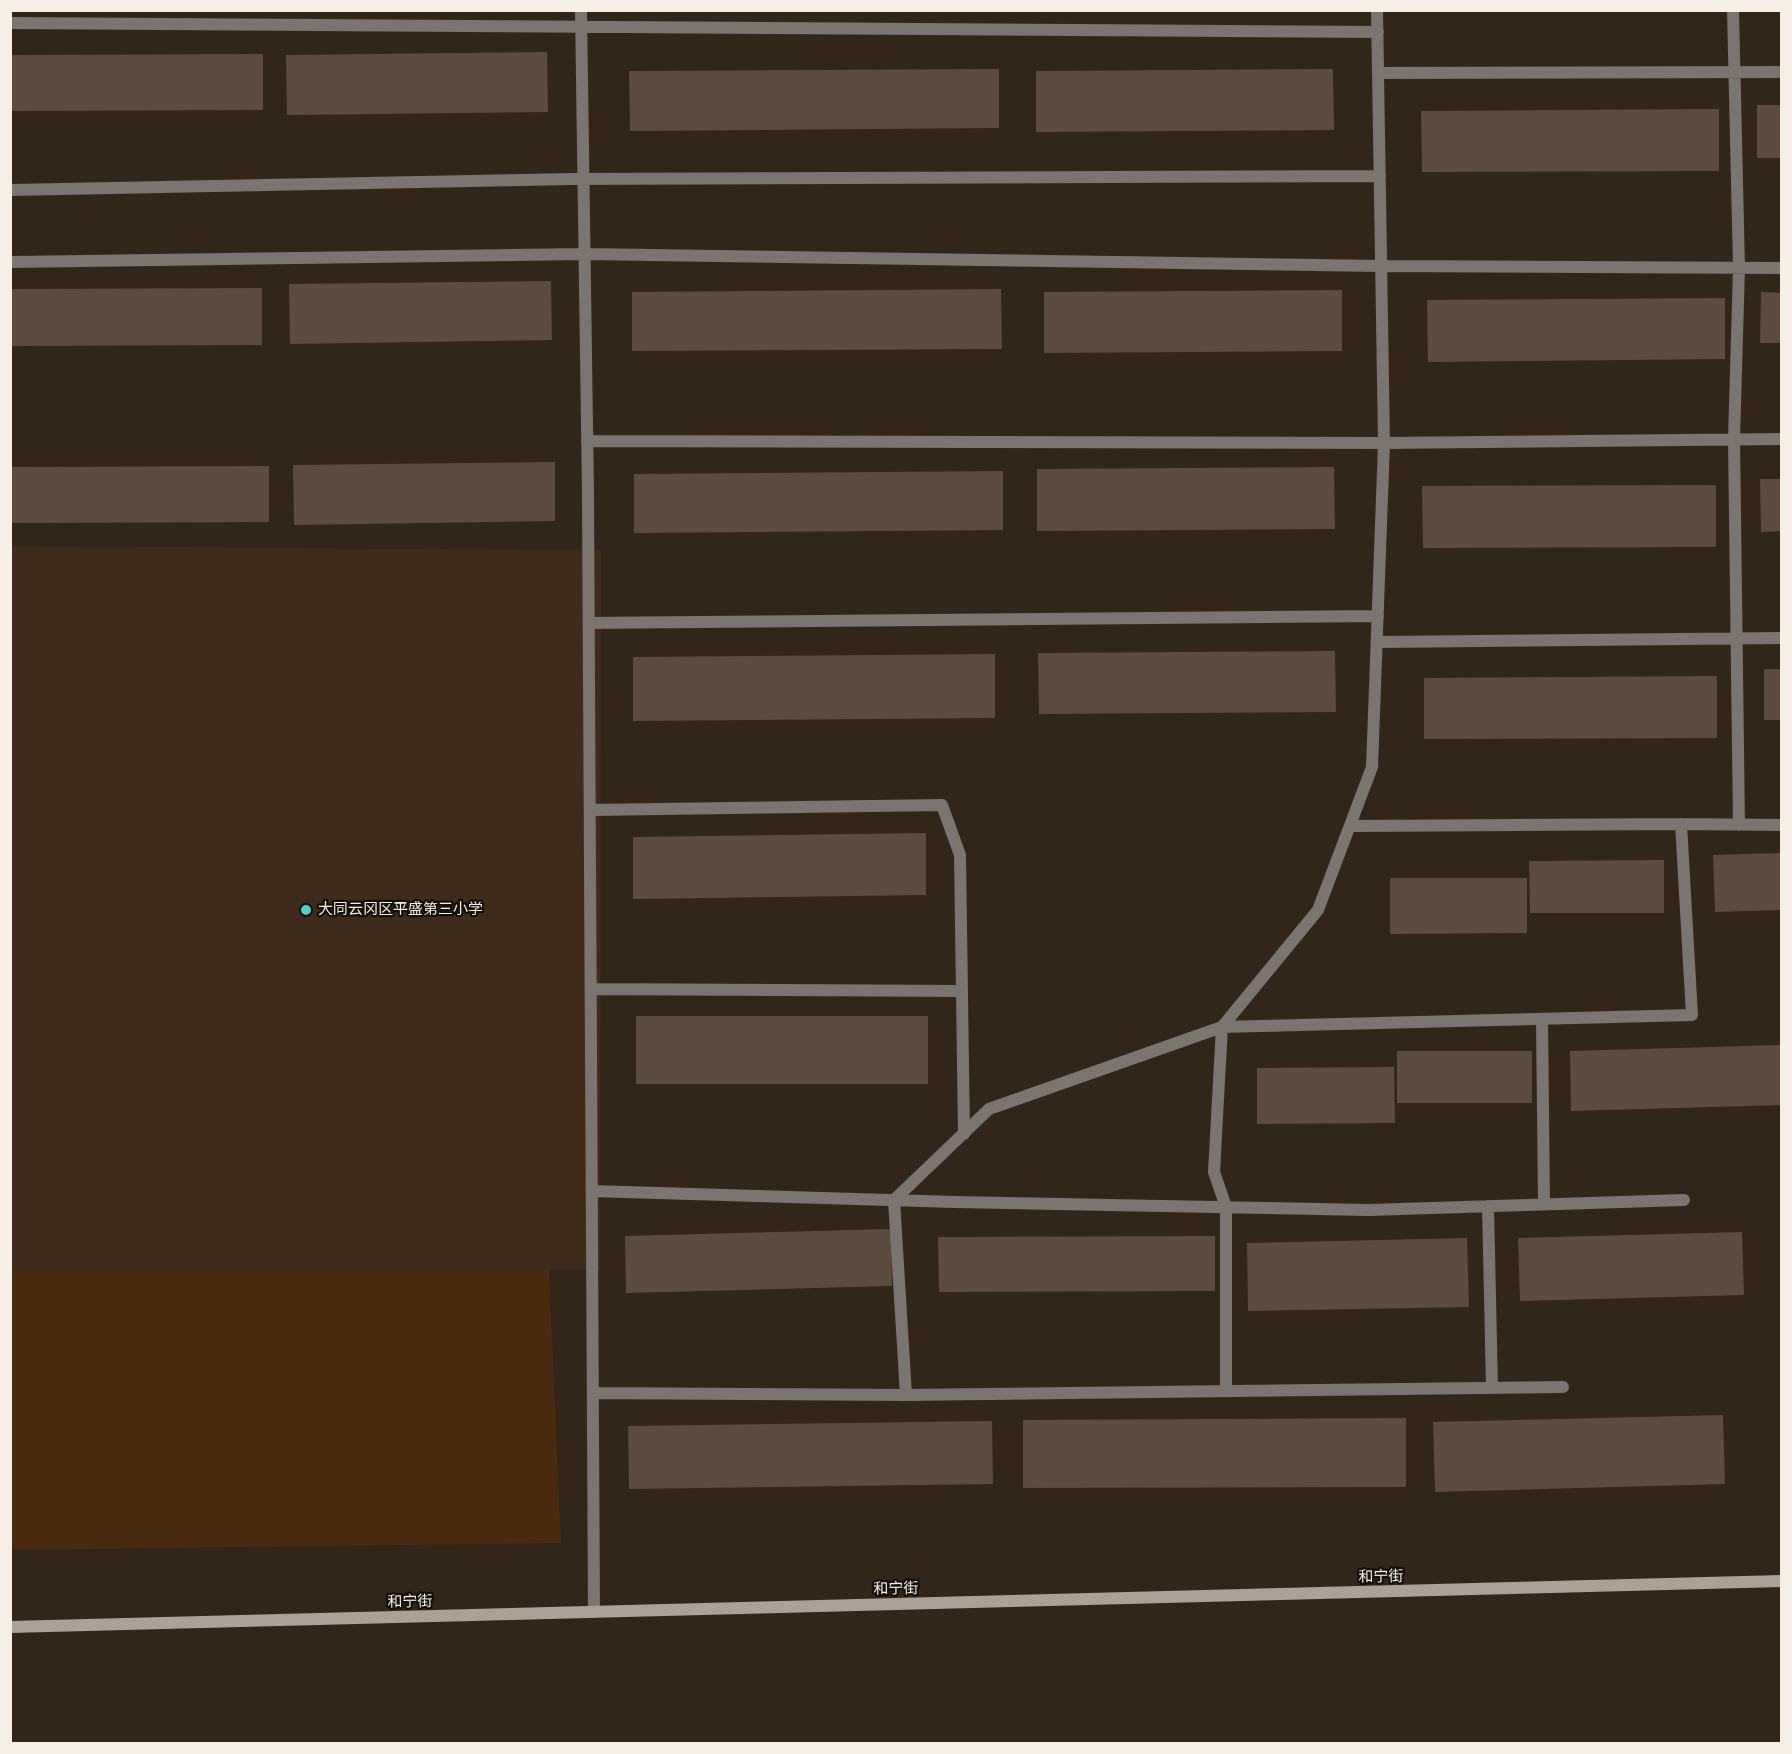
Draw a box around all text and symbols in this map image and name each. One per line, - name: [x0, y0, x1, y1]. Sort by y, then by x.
- place label: 大同云冈区平盛第三小学: [318, 901, 483, 919]
- marker: 大同云冈区平盛第三小学: [299, 903, 313, 917]
- street label: 和宁街: [1358, 1568, 1404, 1586]
- street label: 和宁街: [873, 1580, 919, 1598]
- street label: 和宁街: [387, 1593, 433, 1611]

